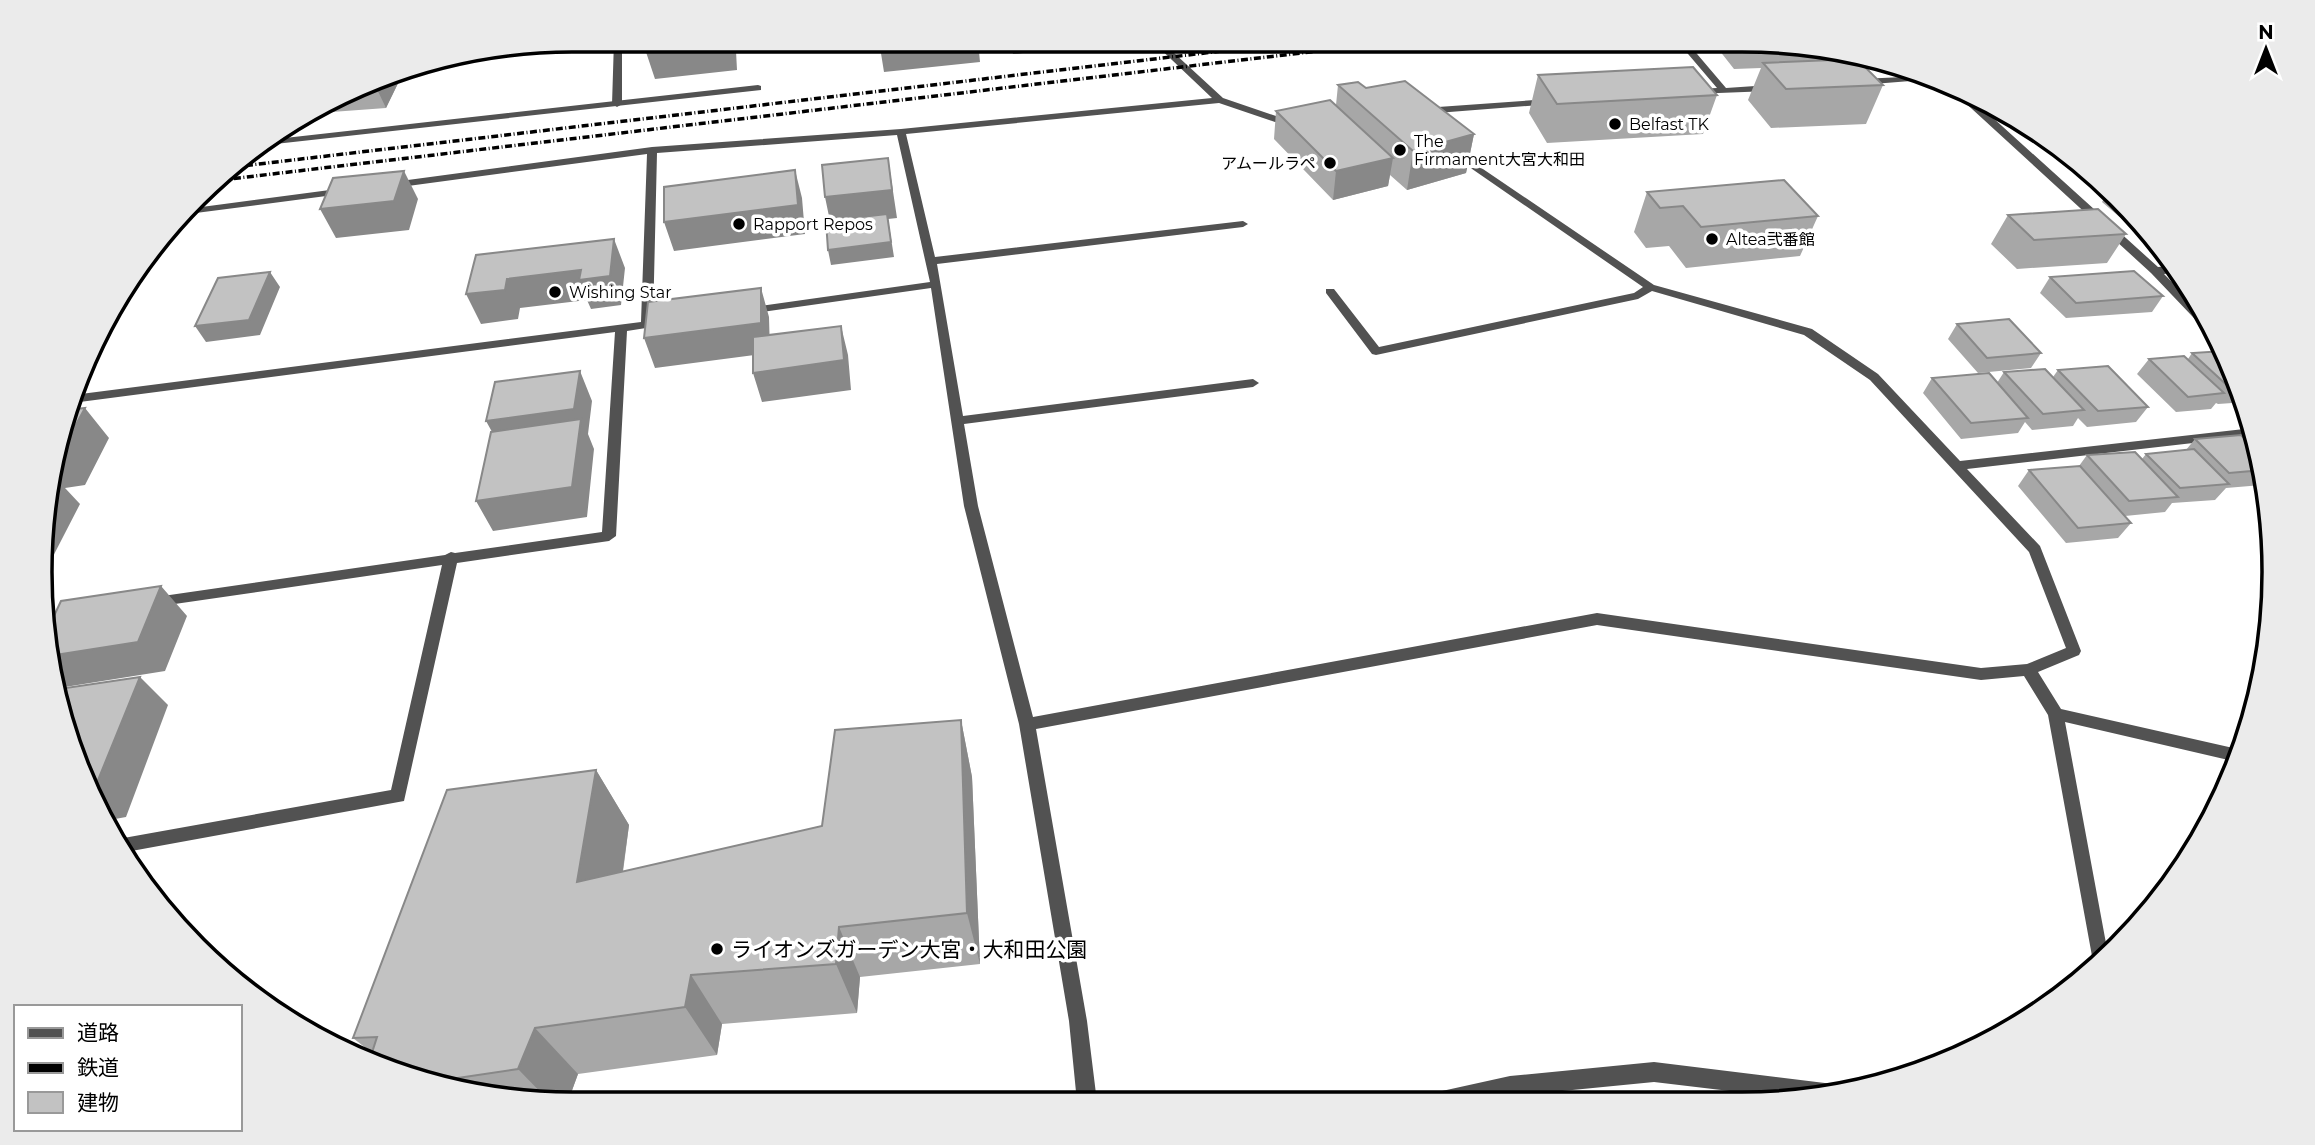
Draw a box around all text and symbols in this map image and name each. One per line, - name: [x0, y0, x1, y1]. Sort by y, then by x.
- north arrow: [2231, 14, 2301, 84]
- text: N: [2258, 21, 2274, 44]
- place label: Belfast TK: [1629, 115, 1709, 134]
- marker: Belfast TK: [1607, 116, 1623, 132]
- place label: The Firmament大宮大和田: [1414, 132, 1585, 169]
- marker: The Firmament大宮大和田: [1392, 142, 1408, 158]
- place label: アムールラペ: [1221, 154, 1316, 173]
- marker: アムールラペ: [1322, 155, 1338, 171]
- place label: Rapport Repos: [753, 215, 873, 234]
- marker: Rapport Repos: [731, 216, 747, 232]
- place label: Altea弐番館: [1726, 230, 1815, 249]
- marker: Altea弐番館: [1704, 231, 1720, 247]
- place label: Wishing Star: [569, 283, 672, 302]
- marker: Wishing Star: [547, 284, 563, 300]
- place label: ライオンズガーデン大宮・大和田公園: [731, 937, 1088, 962]
- marker: ライオンズガーデン大宮・大和田公園: [709, 941, 725, 957]
- legend: [14, 1005, 242, 1131]
- text: 道路: [77, 1020, 119, 1045]
- text: 鉄道: [77, 1055, 119, 1080]
- text: 建物: [77, 1090, 119, 1115]

